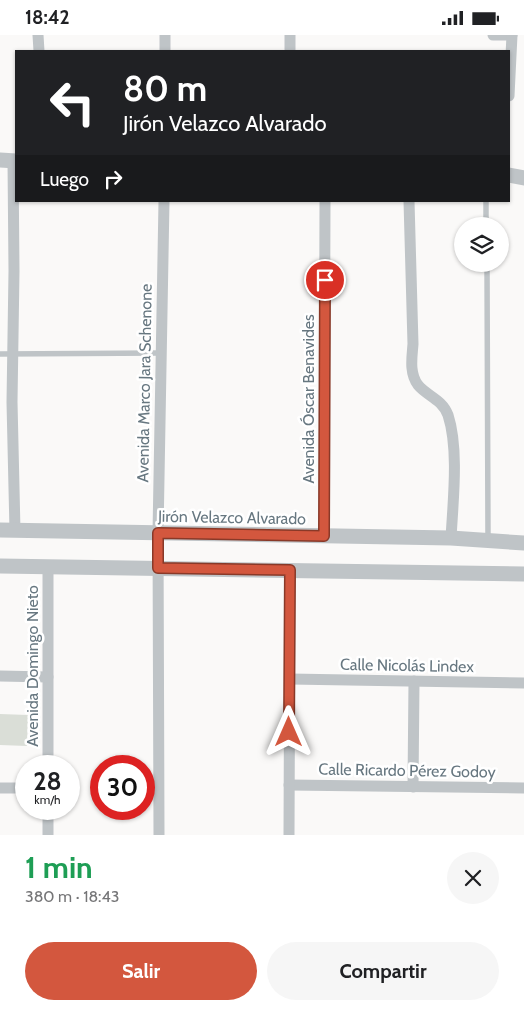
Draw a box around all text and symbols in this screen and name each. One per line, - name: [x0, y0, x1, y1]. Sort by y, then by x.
- text: 18:42: [25, 6, 70, 29]
- text: 80 m: [123, 67, 207, 110]
- icon: left: [40, 70, 105, 135]
- text: Jirón Velazco Alvarado: [123, 110, 327, 137]
- icon: right: [99, 165, 127, 193]
- text: Luego: [40, 168, 89, 191]
- map controls: [454, 217, 509, 272]
- button: layers: [454, 217, 509, 272]
- pin: [304, 259, 346, 301]
- icon: arrive: [311, 266, 339, 294]
- street label: Avenida Marco Jara Schenone: [133, 283, 156, 483]
- street label: Avenida Óscar Benavides: [299, 314, 318, 484]
- street label: Jirón Velazco Alvarado: [157, 507, 306, 528]
- street label: Avenida Domingo Nieto: [23, 585, 42, 747]
- street label: Calle Nicolás Lindex: [340, 655, 474, 676]
- position arrow: [262, 705, 314, 757]
- speed limit sign: 30: [90, 755, 155, 820]
- street label: Calle Ricardo Pérez Godoy: [318, 759, 496, 782]
- text: 28: [33, 766, 62, 796]
- text: km/h: [34, 792, 61, 807]
- text: 1 min: [25, 849, 93, 886]
- button: close: [447, 852, 499, 904]
- text: 380 m · 18:43: [25, 887, 119, 906]
- button: Salir: [25, 942, 257, 1000]
- button: Compartir: [267, 942, 499, 1000]

